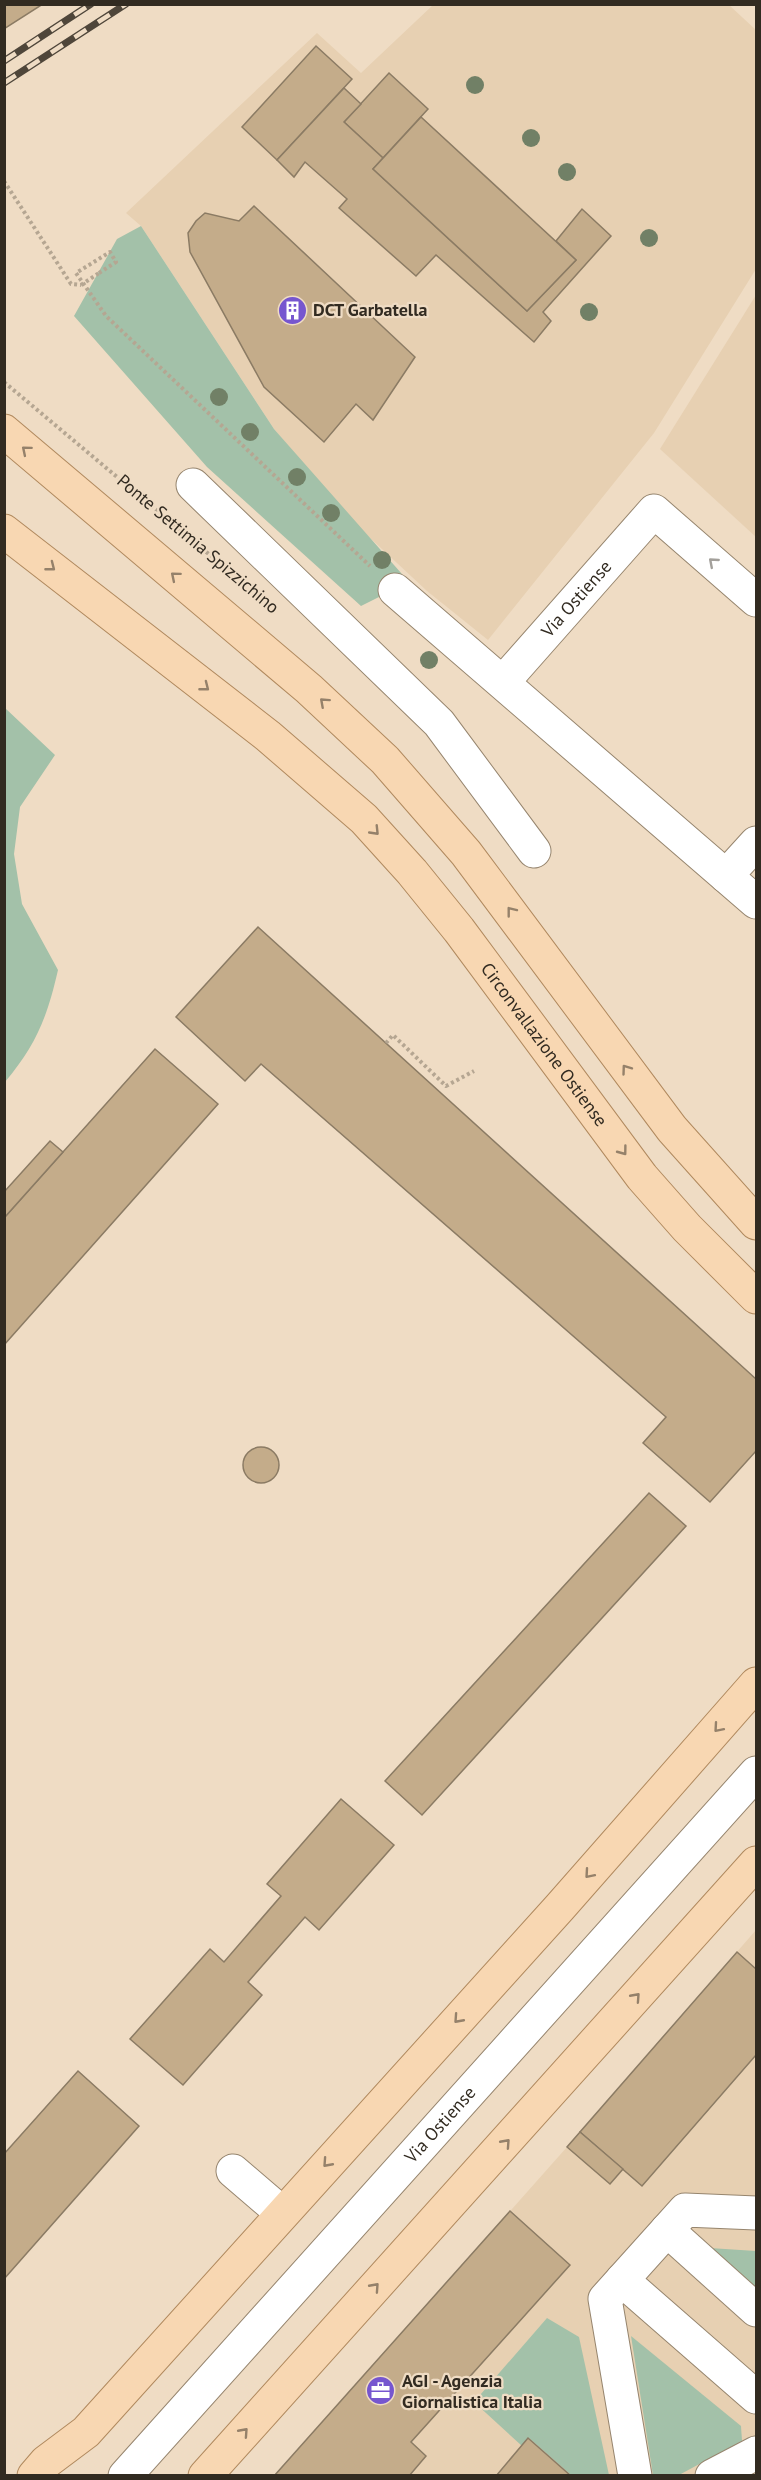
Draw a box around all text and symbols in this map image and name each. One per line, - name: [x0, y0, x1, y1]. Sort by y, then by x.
- building icon: DCT Garbatella: [276, 294, 308, 326]
- place label: DCT Garbatella: [313, 298, 427, 321]
- one-way arrow: [22, 446, 33, 457]
- street label: Ponte Settimia Spizzichino: [112, 469, 284, 618]
- street label: Via Ostiense: [535, 555, 616, 643]
- one-way arrow: [709, 558, 719, 569]
- one-way arrow: [44, 560, 55, 571]
- one-way arrow: [171, 572, 182, 583]
- one-way arrow: [198, 679, 209, 690]
- one-way arrow: [320, 698, 330, 709]
- one-way arrow: [368, 824, 379, 835]
- one-way arrow: [508, 907, 519, 918]
- street label: Circonvallazione Ostiense: [476, 958, 613, 1131]
- one-way arrow: [622, 1064, 633, 1075]
- one-way arrow: [616, 1145, 627, 1156]
- one-way arrow: [714, 1721, 725, 1732]
- one-way arrow: [585, 1867, 596, 1878]
- one-way arrow: [629, 1994, 640, 2004]
- one-way arrow: [454, 2012, 465, 2023]
- street label: Via Ostiense: [399, 2081, 480, 2168]
- one-way arrow: [499, 2139, 510, 2150]
- one-way arrow: [323, 2157, 334, 2167]
- one-way arrow: [368, 2284, 379, 2294]
- place label: AGI - Agenzia Giornalistica Italia: [402, 2369, 542, 2413]
- office icon: AGI - Agenzia Giornalistica Italia: [365, 2375, 397, 2407]
- one-way arrow: [237, 2428, 248, 2439]

